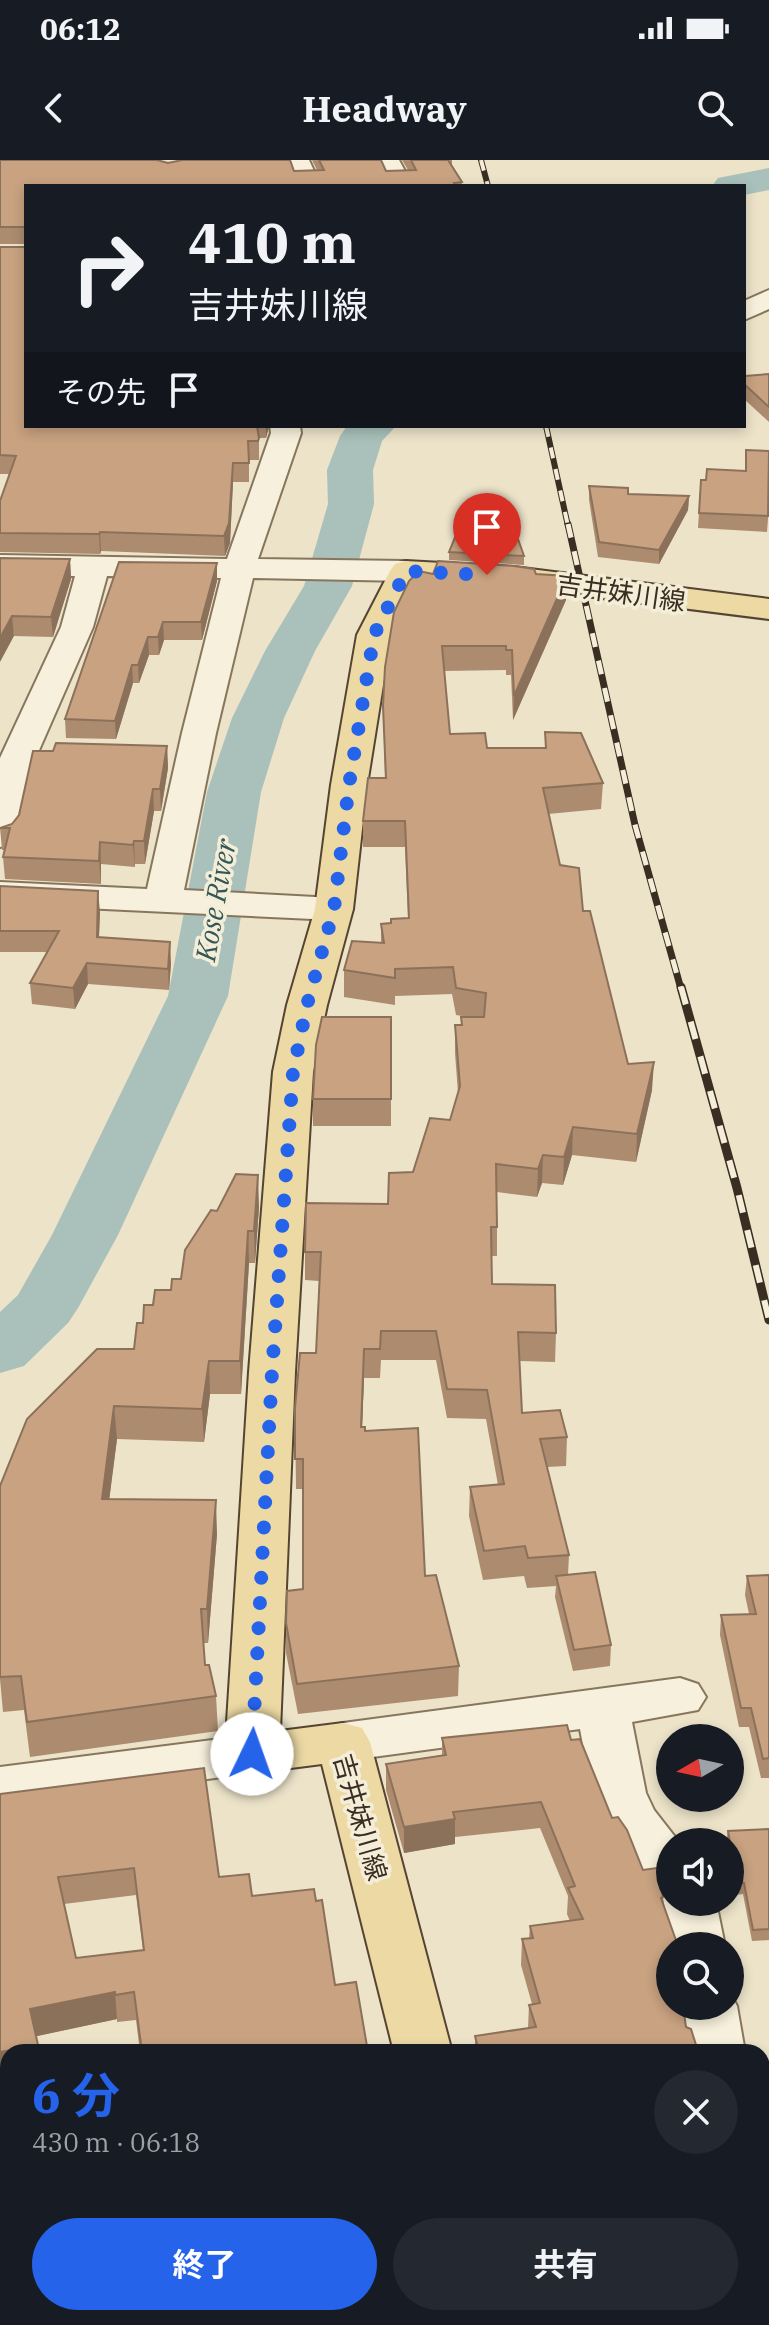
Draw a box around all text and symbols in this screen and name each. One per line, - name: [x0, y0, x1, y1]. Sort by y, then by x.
- text: 06:12: [40, 9, 121, 48]
- text: Headway: [302, 85, 467, 132]
- icon: back: [32, 86, 76, 130]
- icon: search: [693, 86, 737, 130]
- text: 410 m: [188, 206, 356, 278]
- icon: right: [56, 216, 160, 320]
- text: 吉井妹川線: [188, 281, 368, 328]
- icon: arrive: [162, 368, 206, 412]
- text: その先: [56, 372, 146, 411]
- pin: [453, 493, 521, 575]
- icon: arrive: [465, 505, 509, 549]
- street label: 吉井妹川線: [554, 566, 688, 618]
- water label: Kose River: [186, 835, 244, 965]
- position arrow: [210, 1712, 294, 1796]
- north arrow: [656, 1724, 744, 1812]
- map controls: [656, 1724, 744, 2020]
- street label: 吉井妹川線: [327, 1750, 395, 1884]
- button: sound: [656, 1828, 744, 1916]
- button: search: [656, 1932, 744, 2020]
- text: 6 分: [32, 2064, 120, 2126]
- button: close: [654, 2070, 738, 2154]
- text: 430 m · 06:18: [32, 2125, 200, 2159]
- button: 終了: [32, 2218, 377, 2310]
- button: 共有: [393, 2218, 738, 2310]

